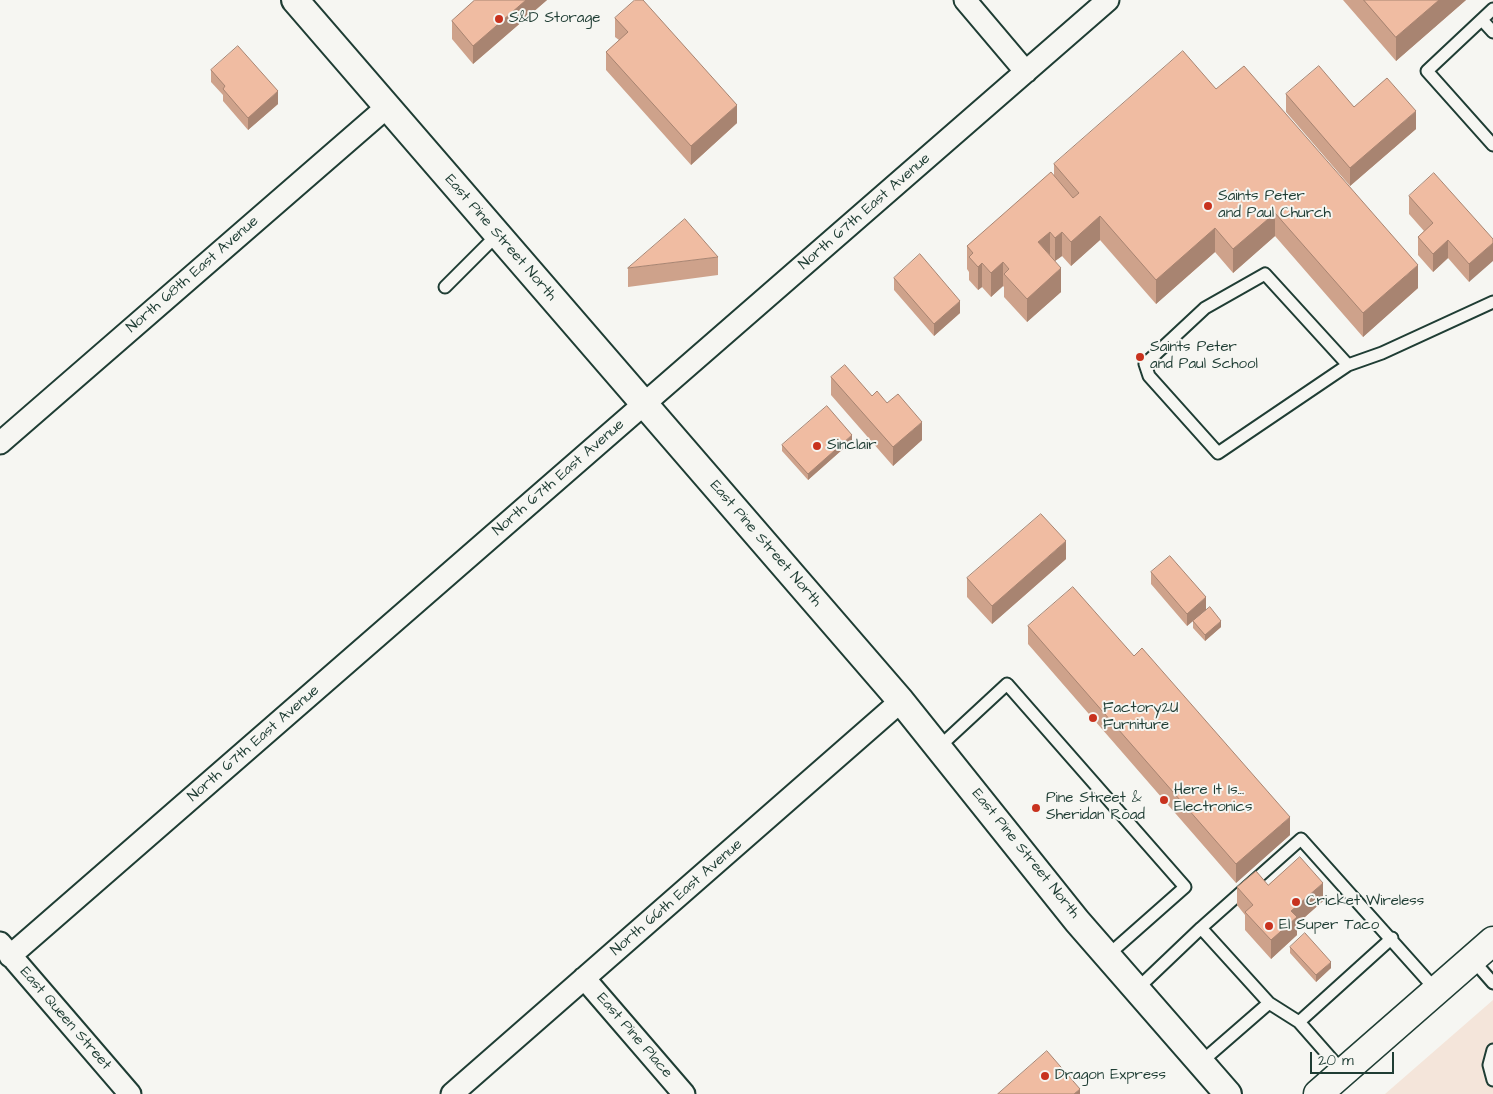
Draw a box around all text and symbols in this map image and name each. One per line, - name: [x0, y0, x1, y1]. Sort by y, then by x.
- place label: S&D Storage: [509, 10, 600, 28]
- marker: S&D Storage: [493, 13, 505, 25]
- street label: North 67th East Avenue: [795, 150, 935, 274]
- street label: East Pine Street North: [440, 171, 560, 305]
- place label: Saints Peter and Paul Church: [1218, 188, 1331, 223]
- marker: Saints Peter and Paul Church: [1202, 200, 1214, 212]
- street label: North 68th East Avenue: [123, 213, 263, 337]
- place label: Saints Peter and Paul School: [1150, 339, 1258, 374]
- marker: Saints Peter and Paul School: [1134, 351, 1146, 363]
- street label: North 67th East Avenue: [489, 416, 629, 540]
- place label: Sinclair: [827, 437, 876, 455]
- marker: Sinclair: [811, 440, 823, 452]
- street label: East Pine Street North: [705, 477, 825, 611]
- street label: North 67th East Avenue: [184, 682, 324, 806]
- place label: Factory2U Furniture: [1103, 700, 1179, 735]
- marker: Factory2U Furniture: [1087, 712, 1099, 724]
- place label: Here It Is... Electronics: [1174, 782, 1252, 817]
- street label: East Pine Street North: [967, 786, 1083, 922]
- place label: Pine Street & Sheridan Road: [1046, 790, 1145, 825]
- marker: Here It Is... Electronics: [1158, 794, 1170, 806]
- marker: Pine Street & Sheridan Road: [1030, 802, 1042, 814]
- street label: North 66th East Avenue: [607, 836, 747, 960]
- place label: Cricket Wireless: [1306, 893, 1424, 911]
- marker: Cricket Wireless: [1290, 896, 1302, 908]
- place label: El Super Taco: [1279, 917, 1379, 935]
- marker: El Super Taco: [1263, 920, 1275, 932]
- street label: East Queen Street: [15, 964, 115, 1074]
- street label: East Pine Place: [592, 990, 676, 1082]
- scale bar: [1313, 1042, 1397, 1074]
- text: 20 m: [1318, 1050, 1354, 1071]
- place label: Dragon Express: [1055, 1067, 1166, 1085]
- marker: Dragon Express: [1039, 1070, 1051, 1082]

